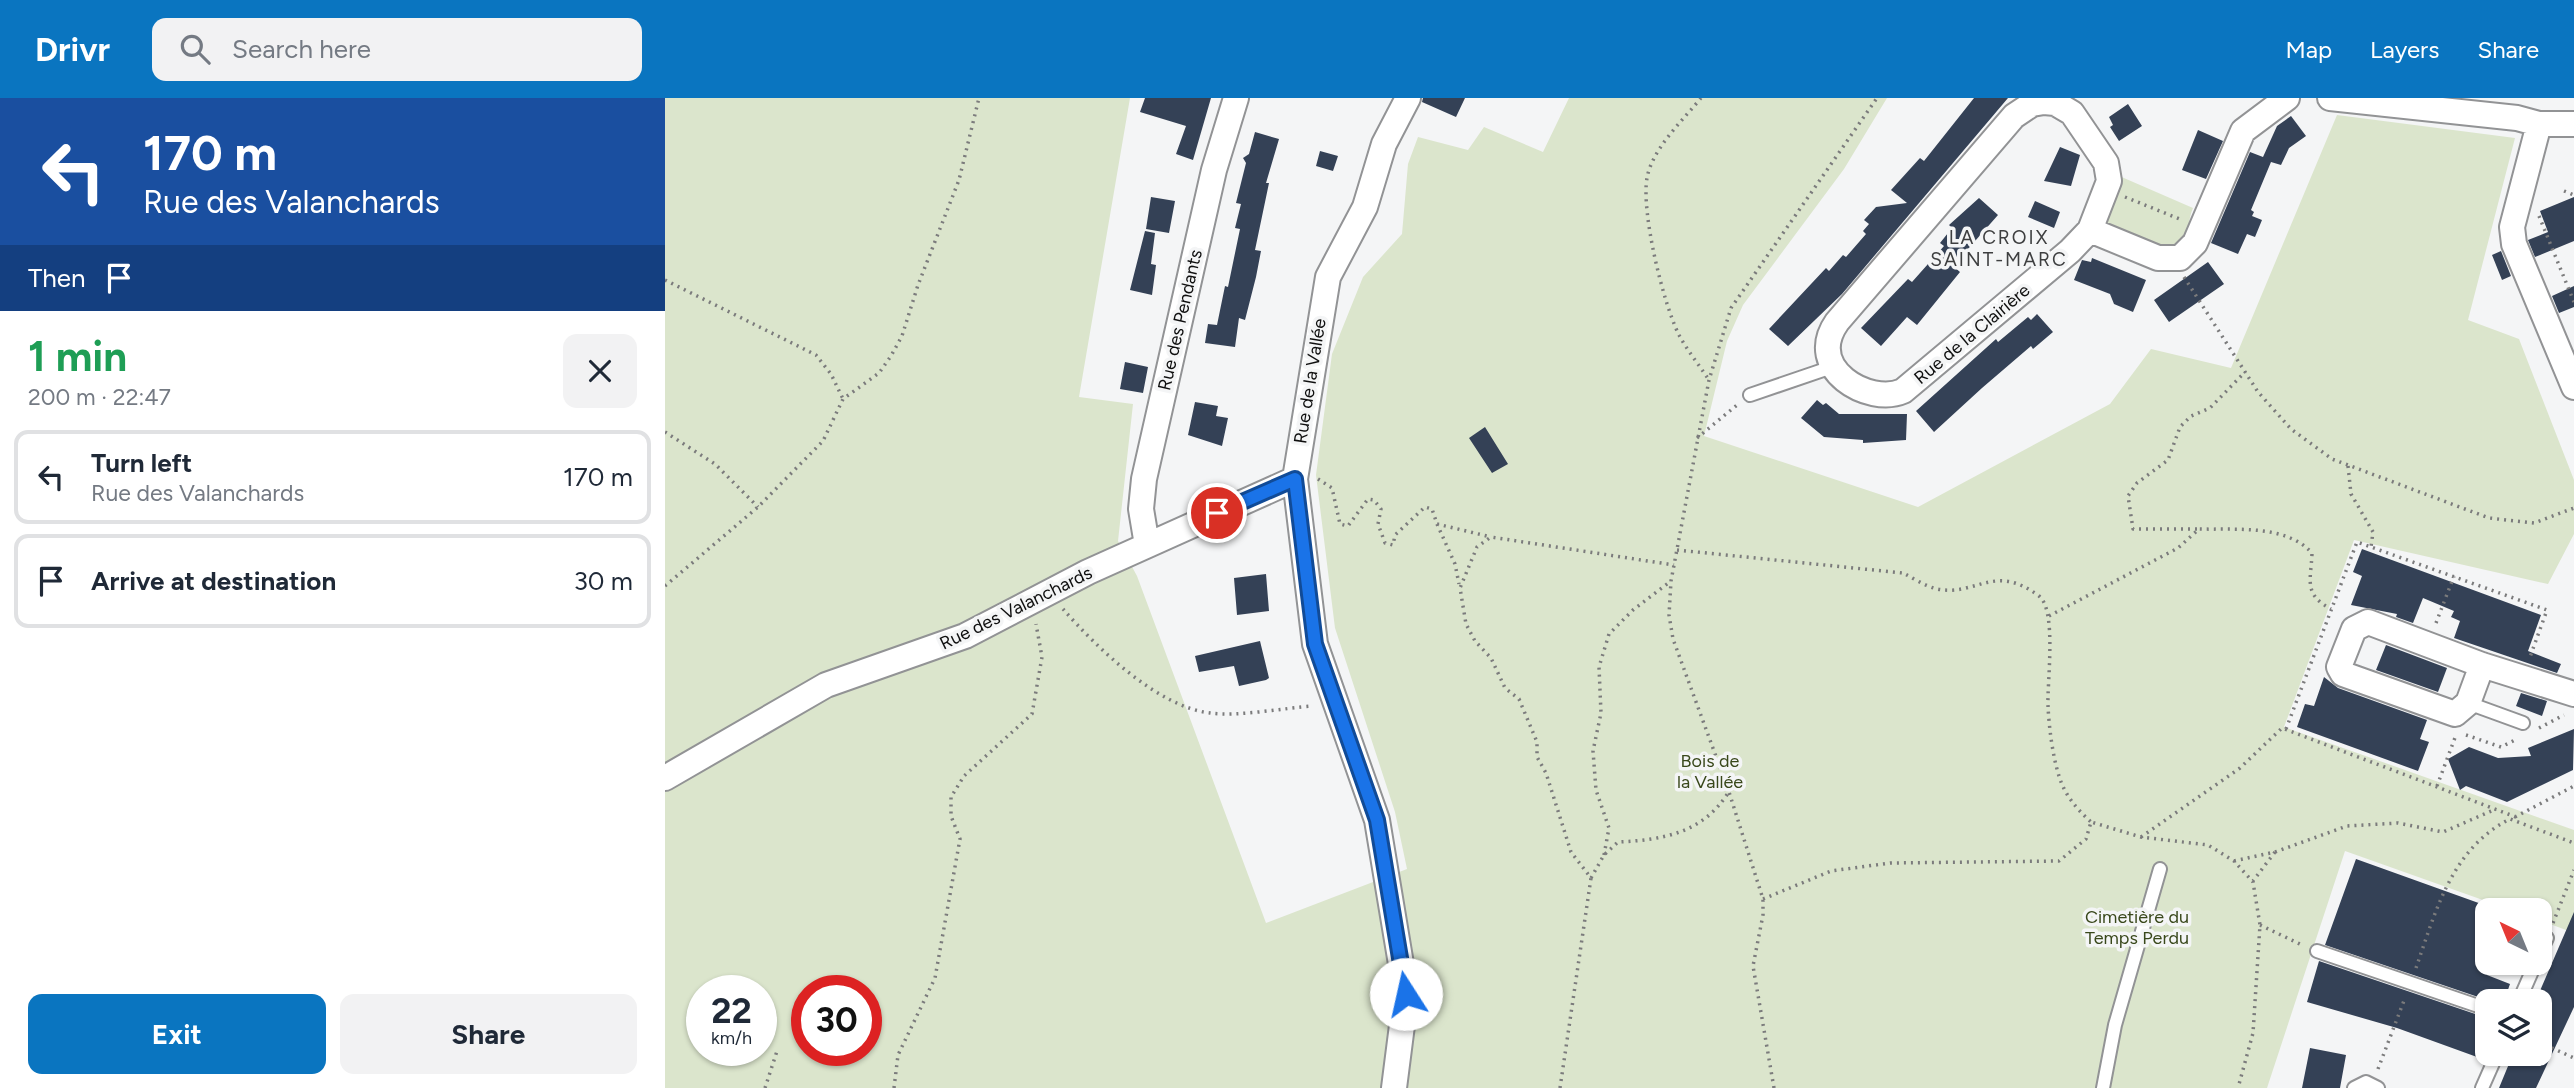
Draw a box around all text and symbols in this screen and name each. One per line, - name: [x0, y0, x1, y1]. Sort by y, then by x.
- search box: [152, 18, 642, 81]
- text: Drivr: [35, 30, 110, 69]
- icon: search: [176, 30, 214, 68]
- text: Search here: [232, 33, 371, 65]
- text: Map: [2285, 35, 2332, 64]
- text: Layers: [2370, 35, 2439, 64]
- text: Share: [2477, 35, 2539, 64]
- text: 170 m: [143, 123, 277, 182]
- icon: left: [28, 126, 119, 217]
- text: Rue des Valanchards: [143, 183, 440, 221]
- district label: LA CROIX SAINT-MARC: [1930, 226, 2068, 271]
- street label: Rue des Pendants: [1153, 247, 1207, 393]
- icon: arrive: [100, 259, 138, 297]
- text: Then: [28, 262, 86, 294]
- street label: Rue de la Clairière: [1910, 279, 2034, 389]
- street label: Rue de la Vallée: [1289, 317, 1331, 445]
- text: 1 min: [28, 331, 127, 382]
- button: close: [563, 334, 637, 408]
- text: 200 m · 22:47: [28, 383, 171, 411]
- text: Turn left: [91, 447, 192, 479]
- icon: left: [32, 458, 70, 496]
- text: 170 m: [563, 461, 633, 493]
- text: Rue des Valanchards: [91, 479, 304, 507]
- pin: [1187, 483, 1247, 543]
- icon: arrive: [1198, 494, 1236, 532]
- icon: arrive: [32, 562, 70, 600]
- street label: Rue des Valanchards: [936, 562, 1096, 654]
- text: Arrive at destination: [91, 565, 336, 597]
- text: 30 m: [574, 565, 633, 597]
- park label: Bois de la Vallée: [1677, 750, 1743, 793]
- north arrow: [2475, 898, 2551, 975]
- map controls: [2475, 898, 2552, 1066]
- park label: Cimetière du Temps Perdu: [2085, 906, 2189, 949]
- position arrow: [1369, 957, 1443, 1031]
- speed limit sign: 30: [791, 975, 882, 1066]
- button: layers: [2475, 989, 2552, 1066]
- text: 22: [711, 990, 752, 1032]
- button: Exit: [28, 994, 326, 1074]
- button: Share: [340, 994, 637, 1074]
- text: km/h: [711, 1027, 752, 1049]

